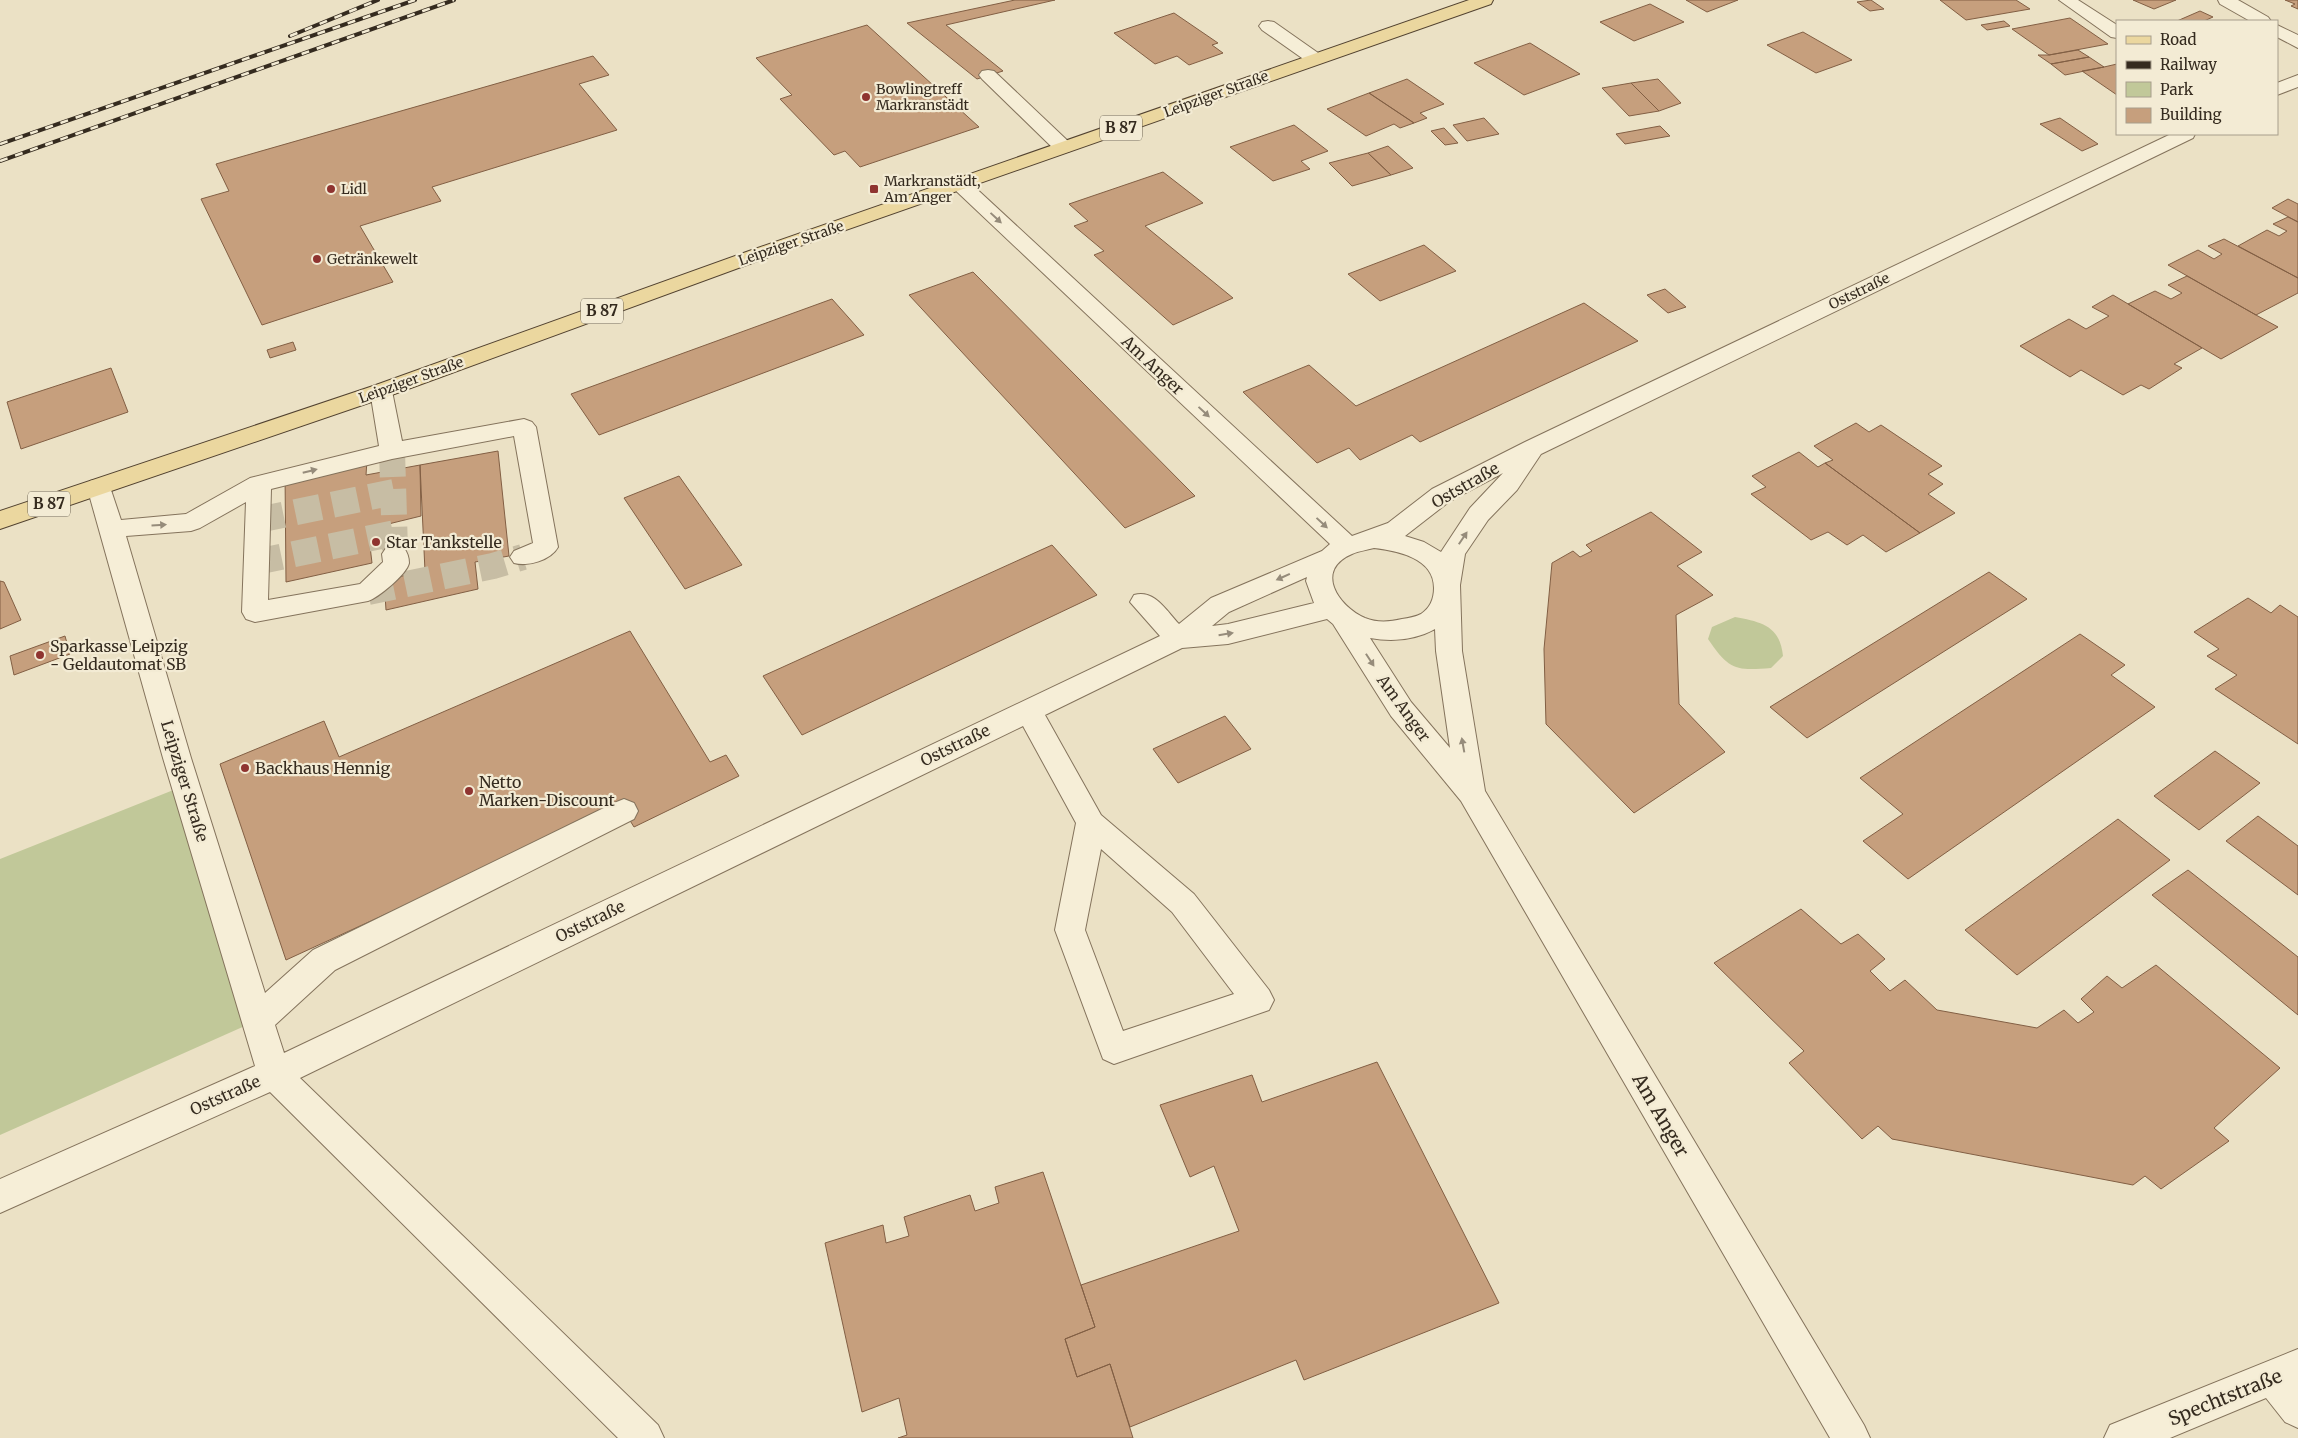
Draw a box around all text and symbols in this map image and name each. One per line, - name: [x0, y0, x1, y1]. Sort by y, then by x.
- legend: [2116, 20, 2278, 135]
- text: Road: [2160, 30, 2196, 49]
- text: Railway: [2160, 55, 2217, 74]
- street label: Leipziger Straße: [1161, 67, 1271, 121]
- place label: Bowlingtreff Markranstädt: [876, 80, 970, 114]
- text: Park: [2160, 80, 2194, 99]
- marker: Bowlingtreff Markranstädt: [860, 91, 872, 103]
- text: Building: [2160, 105, 2222, 124]
- road number: B 87: [1100, 116, 1142, 140]
- place label: Markranstädt, Am Anger: [883, 172, 981, 206]
- place label: Lidl: [341, 180, 368, 198]
- marker: Lidl: [325, 183, 337, 195]
- marker: Markranstädt, Am Anger: [868, 183, 880, 195]
- one-way arrow: [989, 212, 1001, 224]
- street label: Leipziger Straße: [736, 217, 846, 269]
- place label: Getränkewelt: [327, 250, 418, 268]
- marker: Getränkewelt: [311, 253, 323, 265]
- street label: Oststraße: [1826, 269, 1892, 313]
- road number: B 87: [581, 298, 623, 324]
- street label: Am Anger: [1117, 330, 1188, 399]
- street label: Leipziger Straße: [356, 353, 466, 407]
- one-way arrow: [1197, 406, 1209, 418]
- street label: Oststraße: [1428, 458, 1502, 512]
- one-way arrow: [303, 467, 318, 475]
- road number: B 87: [28, 492, 70, 516]
- one-way arrow: [1316, 517, 1328, 529]
- one-way arrow: [152, 521, 168, 529]
- one-way arrow: [1459, 531, 1468, 544]
- place label: Star Tankstelle: [386, 532, 502, 552]
- marker: Star Tankstelle: [370, 536, 382, 548]
- one-way arrow: [1276, 574, 1290, 582]
- one-way arrow: [1218, 629, 1234, 637]
- place label: Sparkasse Leipzig - Geldautomat SB: [50, 636, 188, 674]
- marker: Sparkasse Leipzig - Geldautomat SB: [34, 649, 46, 661]
- one-way arrow: [1365, 654, 1375, 667]
- street label: Am Anger: [1372, 670, 1435, 745]
- street label: Leipziger Straße: [157, 718, 213, 844]
- street label: Oststraße: [917, 720, 993, 770]
- one-way arrow: [1458, 736, 1466, 752]
- place label: Backhaus Hennig: [255, 758, 390, 778]
- marker: Backhaus Hennig: [239, 762, 251, 774]
- place label: Netto Marken-Discount: [479, 772, 616, 810]
- marker: Netto Marken-Discount: [463, 785, 475, 797]
- street label: Oststraße: [552, 896, 628, 946]
- street label: Am Anger: [1627, 1068, 1695, 1161]
- street label: Oststraße: [187, 1071, 263, 1119]
- street label: Spechtstraße: [2165, 1363, 2285, 1431]

